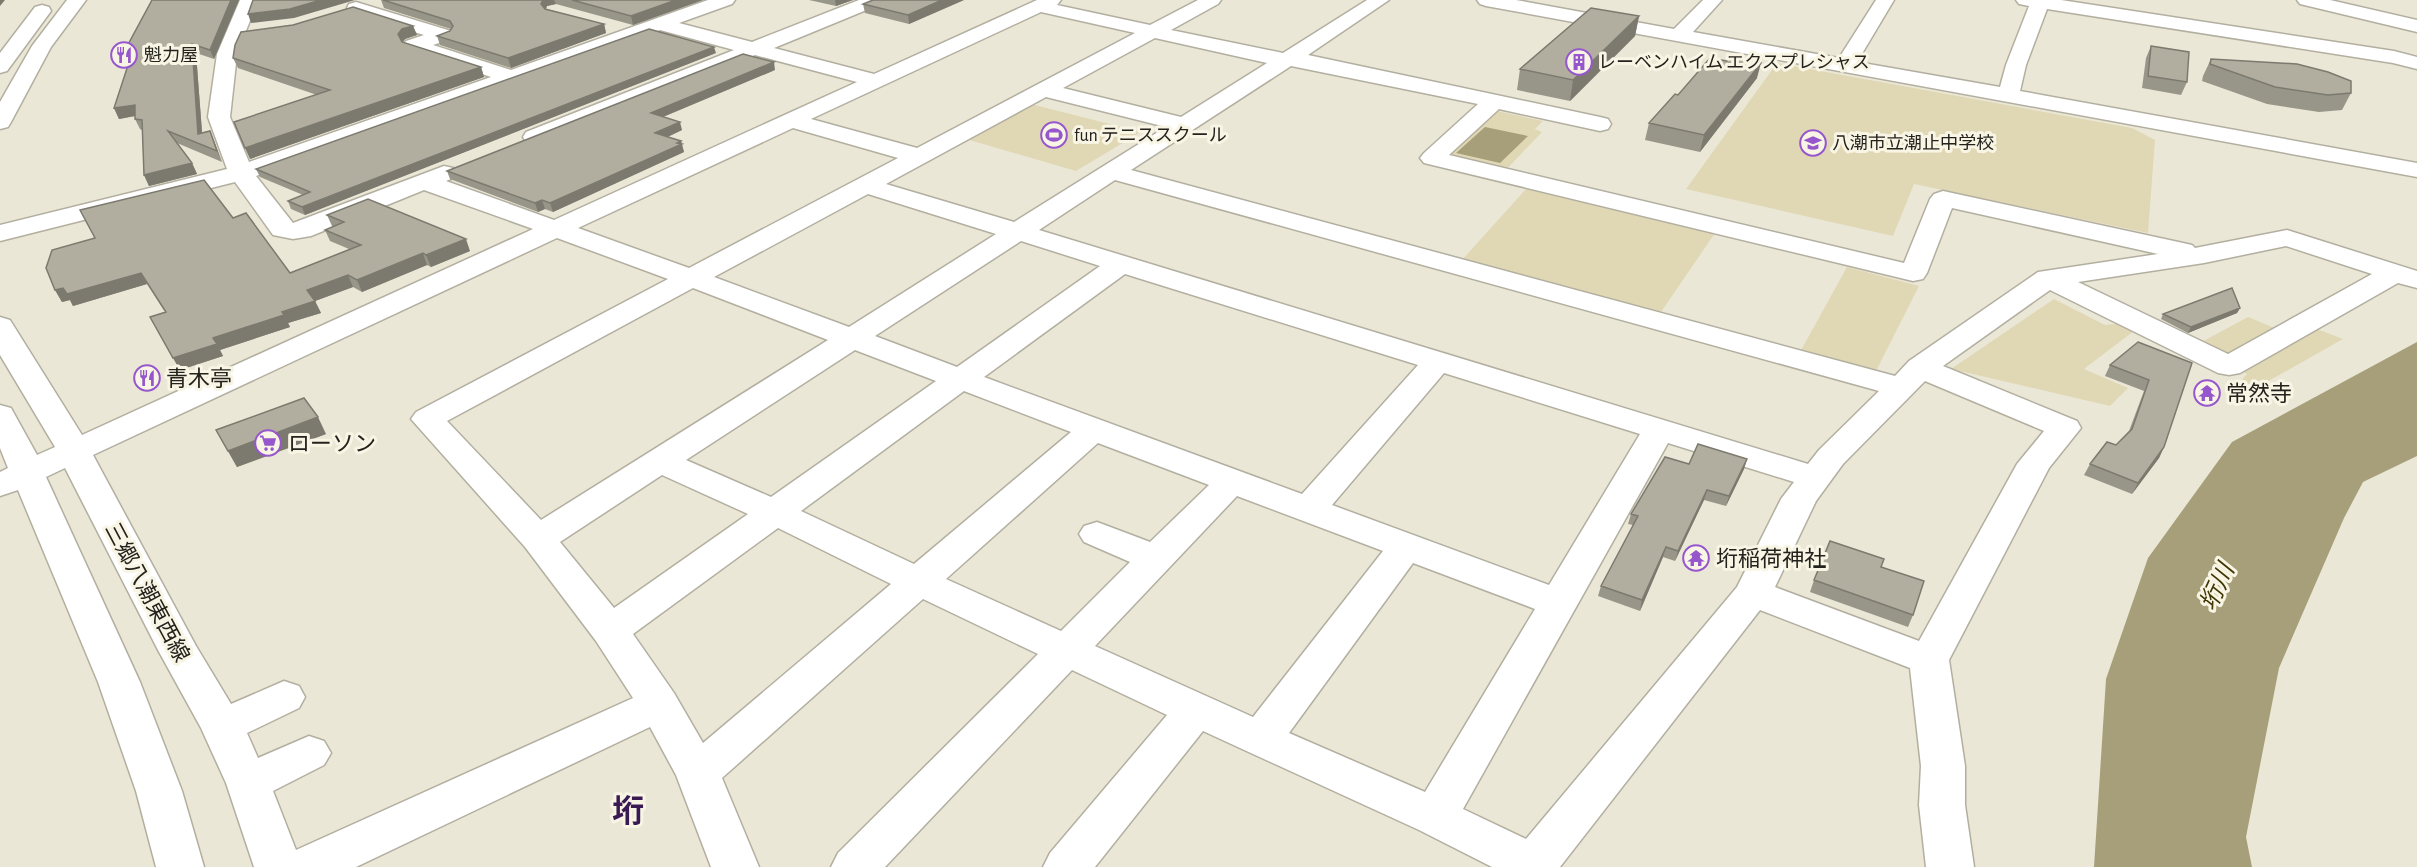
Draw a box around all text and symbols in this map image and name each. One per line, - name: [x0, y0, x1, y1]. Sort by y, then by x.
- restaurant icon: 魁力屋: [109, 40, 139, 70]
- place label: 魁力屋: [144, 45, 198, 65]
- building icon: レーベンハイム エクスプレシャス: [1564, 47, 1594, 77]
- place label: レーベンハイム エクスプレシャス: [1598, 53, 1870, 72]
- sports icon: fun テニススクール: [1039, 120, 1069, 150]
- place label: fun テニススクール: [1074, 126, 1227, 145]
- school or university icon: 八潮市立潮止中学校: [1798, 128, 1828, 158]
- place label: 八潮市立潮止中学校: [1832, 133, 1994, 153]
- restaurant icon: 青木亭: [132, 363, 162, 393]
- place label: 青木亭: [166, 367, 232, 390]
- temple icon: 常然寺: [2192, 378, 2222, 408]
- place label: 常然寺: [2226, 382, 2292, 405]
- supermarket icon: ローソン: [253, 428, 283, 458]
- place label: ローソン: [288, 433, 376, 455]
- street label: 三郷八潮東西線: [101, 519, 194, 666]
- temple icon: 垳稲荷神社: [1681, 543, 1711, 573]
- place label: 垳稲荷神社: [1716, 547, 1826, 570]
- water label: 垳川: [2196, 557, 2240, 614]
- district label: 垳: [612, 794, 644, 828]

